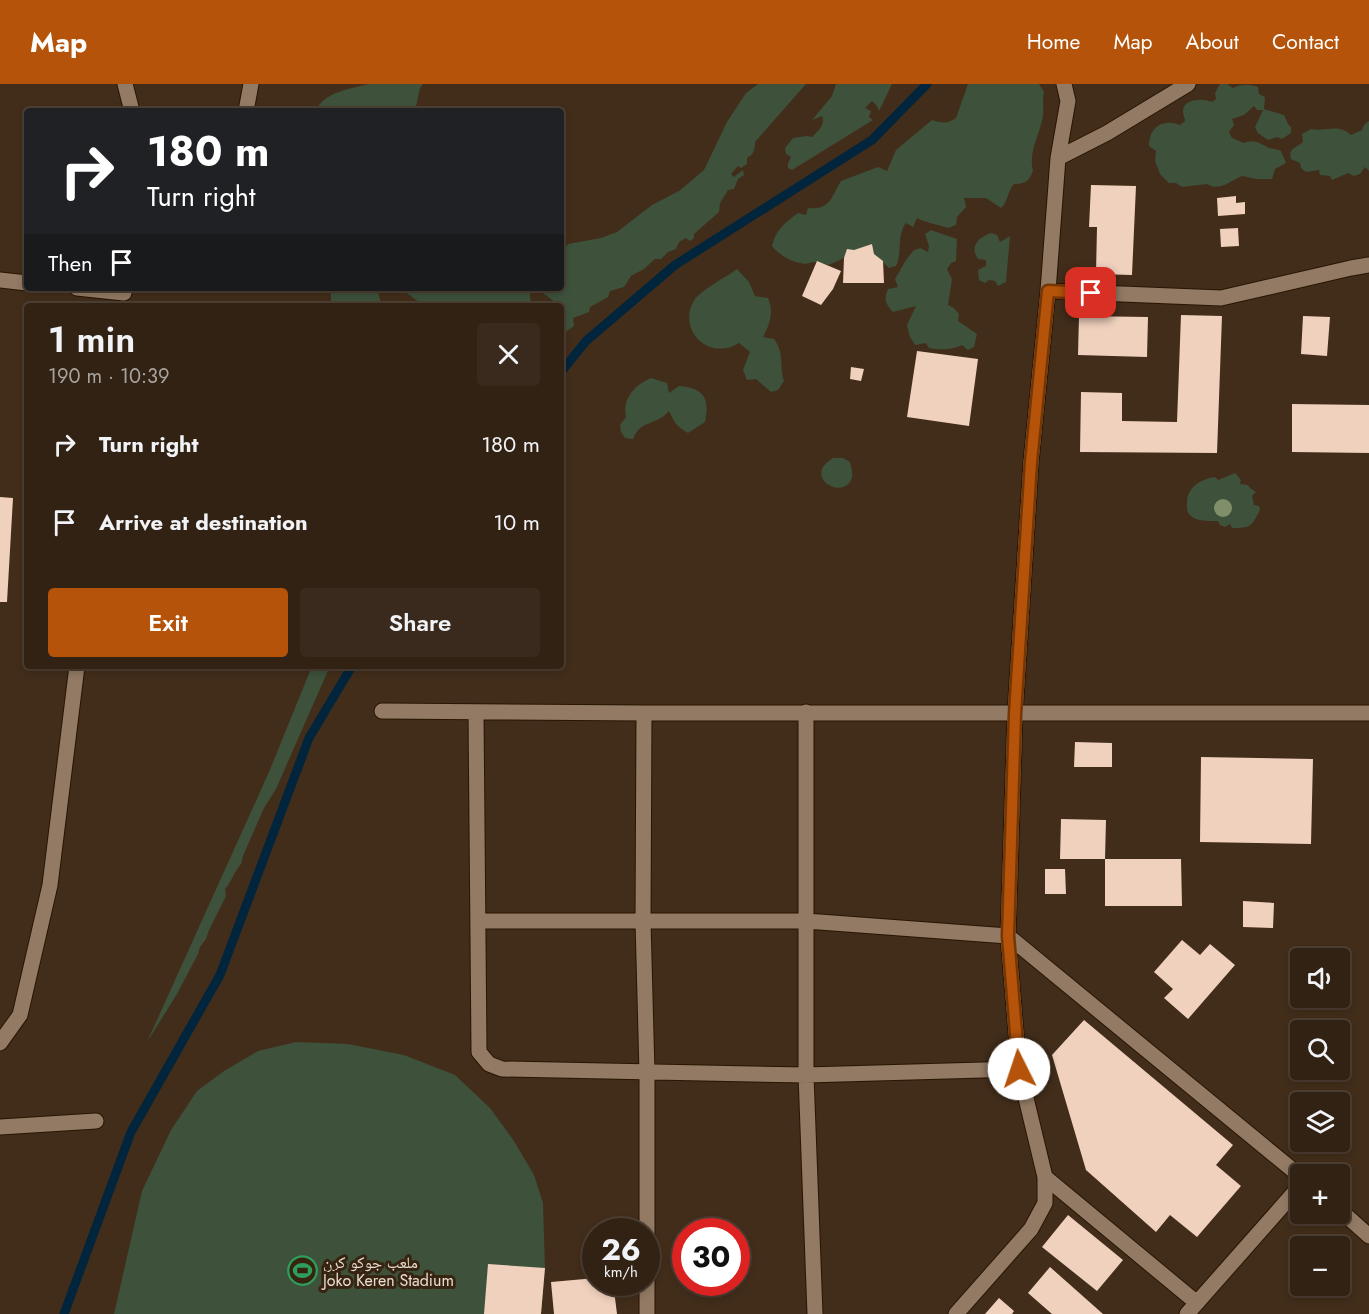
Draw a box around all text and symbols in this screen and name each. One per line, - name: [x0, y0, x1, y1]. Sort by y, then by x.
- text: Map: [30, 22, 87, 63]
- text: Home: [1027, 27, 1080, 57]
- text: Map: [1113, 27, 1153, 57]
- text: About: [1186, 27, 1239, 57]
- text: Contact: [1272, 27, 1339, 57]
- text: 180 m: [147, 121, 270, 182]
- icon: right: [48, 132, 126, 210]
- text: Turn right: [147, 177, 255, 216]
- icon: arrive: [105, 246, 138, 279]
- text: Then: [48, 247, 93, 279]
- pin: [1065, 267, 1116, 318]
- icon: arrive: [1074, 276, 1107, 309]
- text: 1 min: [48, 313, 135, 365]
- button: close: [477, 323, 540, 386]
- text: 190 m · 10:39: [48, 362, 170, 391]
- icon: right: [48, 428, 81, 461]
- text: Turn right: [99, 428, 199, 460]
- text: 180 m: [481, 428, 540, 460]
- icon: arrive: [48, 506, 81, 539]
- text: Arrive at destination: [99, 506, 308, 538]
- text: 10 m: [493, 506, 540, 538]
- button: Exit: [48, 588, 288, 657]
- button: Share: [300, 588, 540, 657]
- map controls: [1290, 948, 1350, 1296]
- button: sound: [1290, 948, 1350, 1008]
- button: search: [1290, 1020, 1350, 1080]
- position arrow: [987, 1037, 1051, 1101]
- button: layers: [1290, 1092, 1350, 1152]
- button: +: [1290, 1164, 1350, 1224]
- speed limit sign: 30: [672, 1218, 750, 1296]
- text: 26: [601, 1228, 641, 1271]
- button: −: [1290, 1236, 1350, 1296]
- place label: ملعب جوكو كرن Joko Keren Stadium: [321, 1251, 454, 1292]
- sports icon: ملعب جوكو كرن Joko Keren Stadium: [286, 1255, 318, 1287]
- text: km/h: [604, 1261, 638, 1283]

